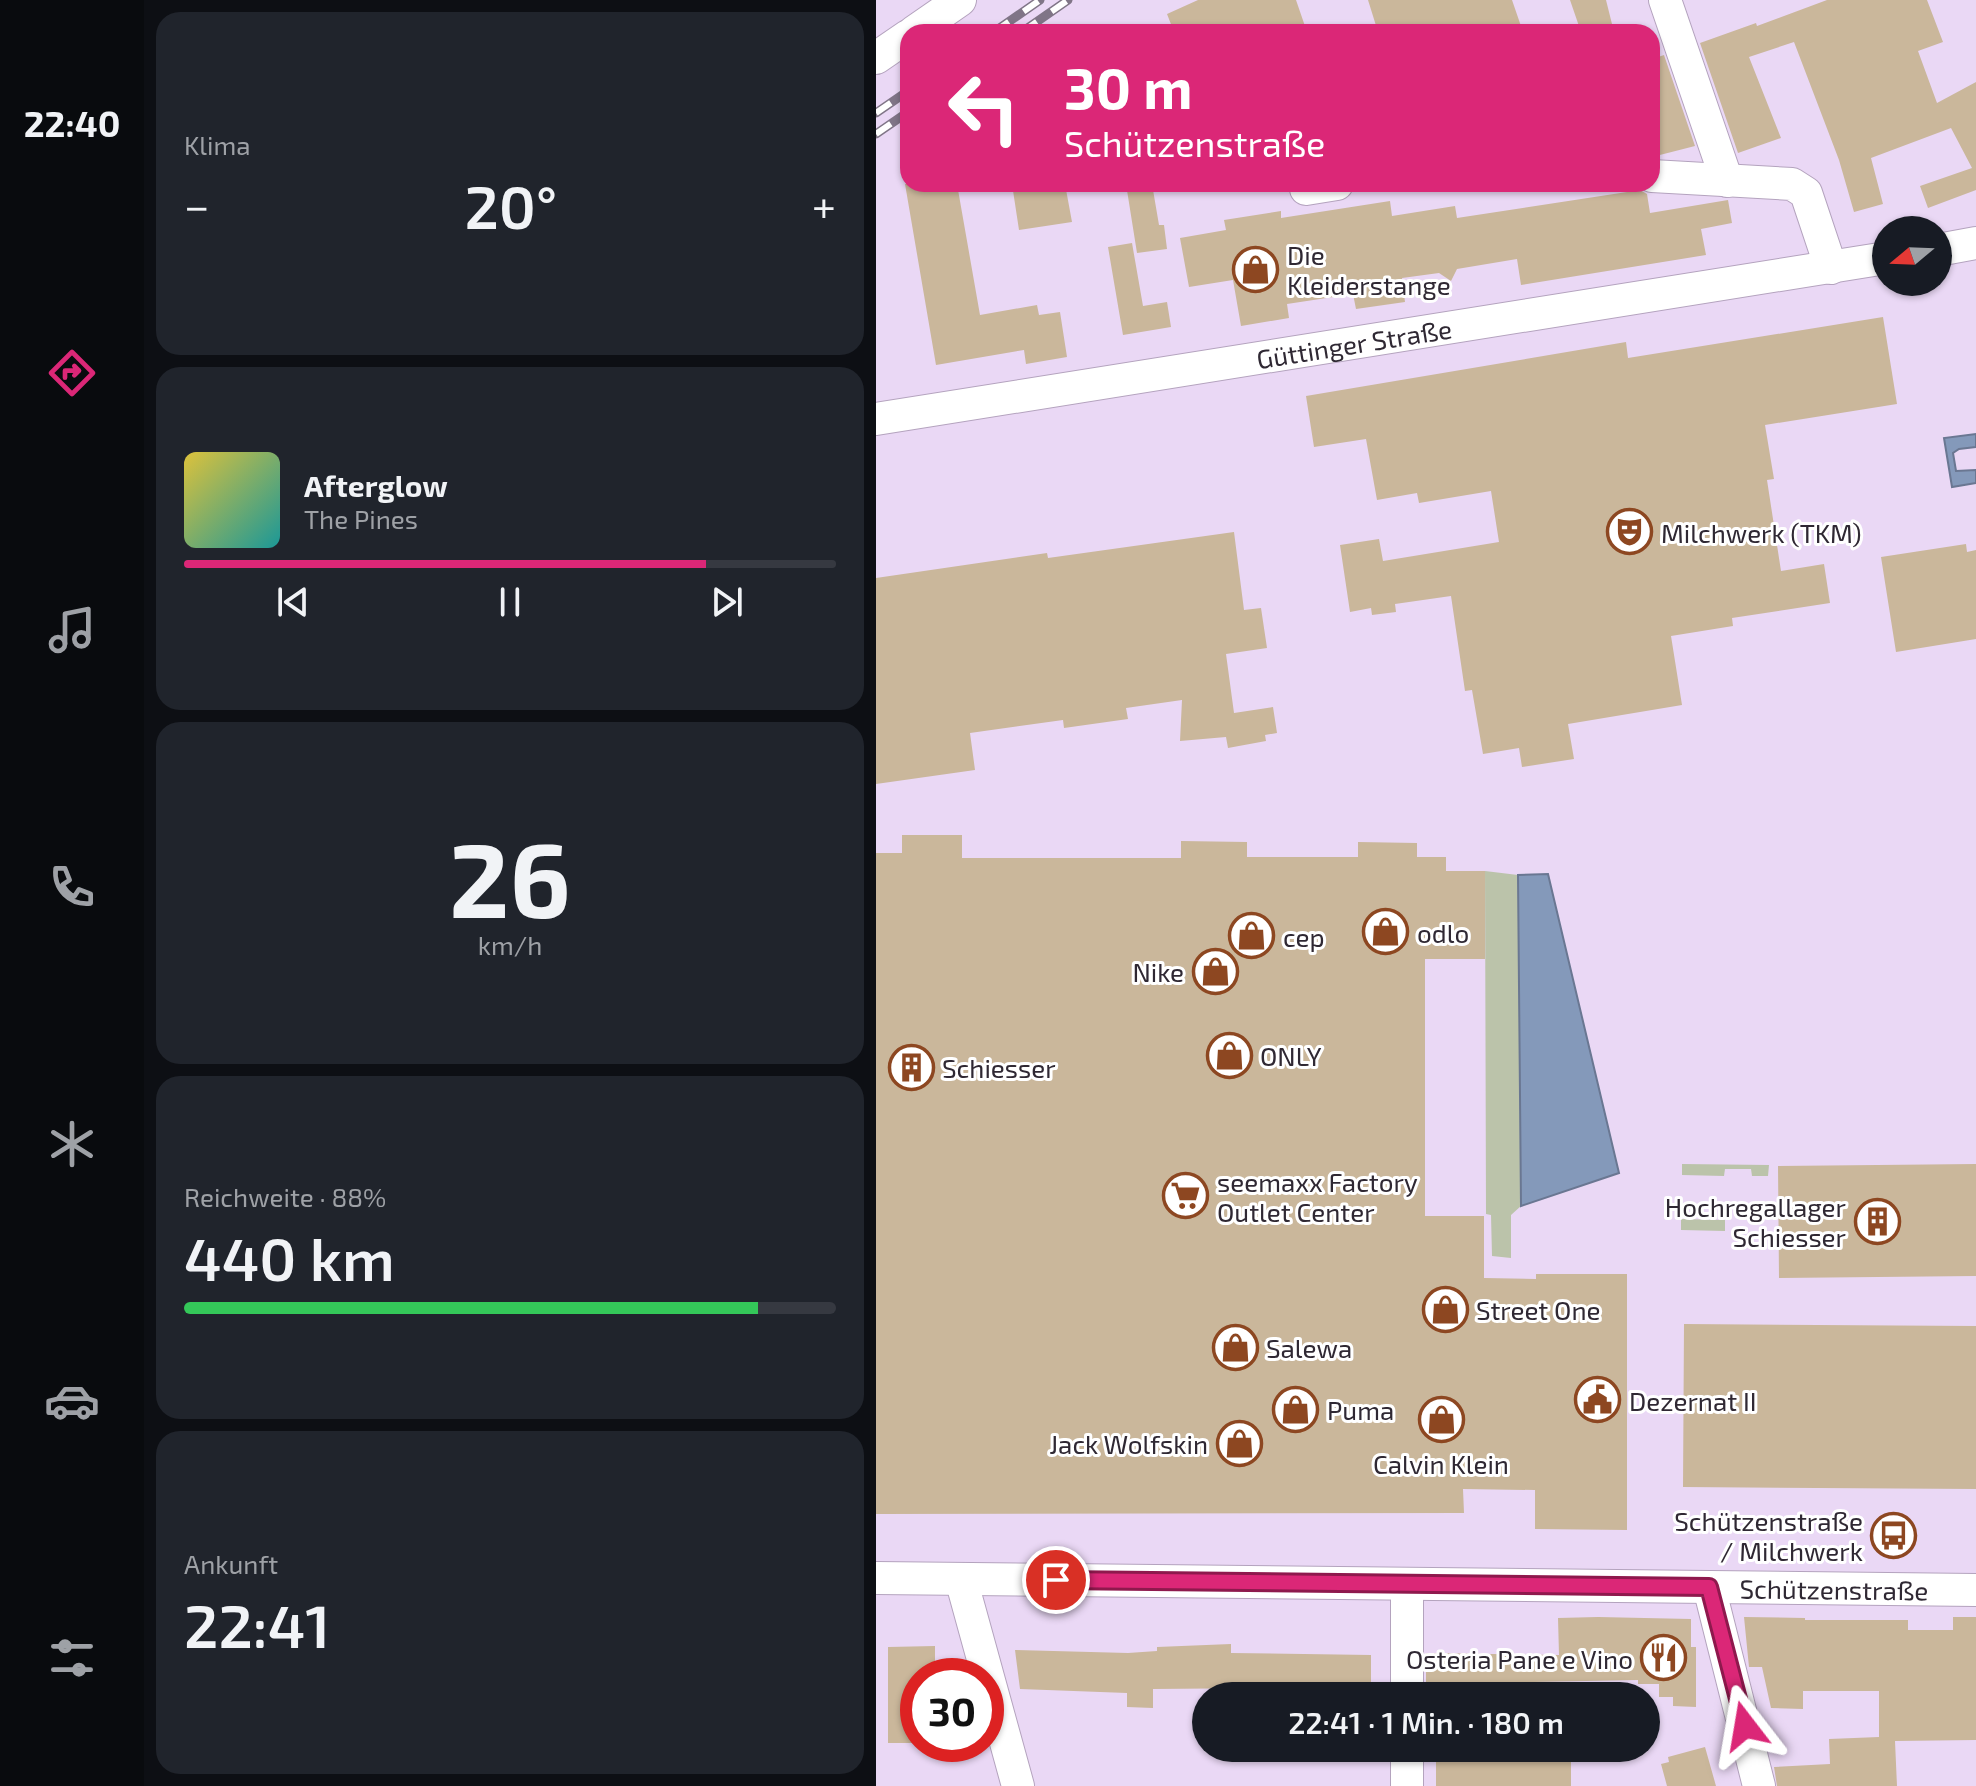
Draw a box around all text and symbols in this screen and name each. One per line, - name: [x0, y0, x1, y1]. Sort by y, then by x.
- text: 30 m: [1064, 53, 1193, 120]
- icon: left: [932, 56, 1036, 160]
- text: 22:40: [24, 101, 120, 144]
- text: Schützenstraße: [1064, 121, 1325, 164]
- text: Klima: [184, 129, 251, 160]
- text: 20°: [464, 169, 557, 241]
- text: −: [184, 178, 210, 231]
- text: +: [812, 178, 836, 231]
- north arrow: [1872, 216, 1952, 296]
- map controls: [1872, 216, 1952, 296]
- place label: Die Kleiderstange: [1287, 239, 1451, 300]
- shop icon: Die Kleiderstange: [1232, 245, 1280, 293]
- street label: Güttinger Straße: [1254, 312, 1454, 374]
- icon: directions: [44, 345, 100, 401]
- text: Afterglow: [304, 467, 448, 503]
- text: The Pines: [304, 503, 418, 534]
- theatre icon: Milchwerk (TKM): [1606, 508, 1654, 556]
- place label: Milchwerk (TKM): [1661, 517, 1862, 548]
- icon: previous: [271, 580, 315, 624]
- icon: pause: [488, 580, 532, 624]
- icon: next: [705, 580, 749, 624]
- icon: music: [44, 602, 100, 658]
- text: 26: [449, 814, 571, 939]
- icon: phone: [44, 859, 100, 915]
- shop icon: odlo: [1362, 908, 1410, 956]
- shop icon: cep: [1228, 912, 1276, 960]
- place label: odlo: [1417, 917, 1469, 948]
- place label: cep: [1283, 921, 1325, 952]
- text: km/h: [478, 929, 542, 960]
- shop icon: Nike: [1191, 947, 1239, 995]
- place label: Nike: [1132, 956, 1184, 987]
- shop icon: ONLY: [1205, 1031, 1253, 1079]
- place label: ONLY: [1260, 1040, 1322, 1071]
- building icon: Schiesser: [887, 1043, 935, 1091]
- place label: Schiesser: [942, 1052, 1056, 1083]
- icon: climate: [44, 1116, 100, 1172]
- place label: seemaxx Factory Outlet Center: [1217, 1166, 1418, 1227]
- supermarket icon: seemaxx Factory Outlet Center: [1162, 1172, 1210, 1220]
- text: Reichweite · 88%: [184, 1181, 386, 1212]
- place label: Hochregallager Schiesser: [1665, 1191, 1846, 1252]
- building icon: Hochregallager Schiesser: [1853, 1197, 1901, 1245]
- text: 440 km: [184, 1221, 395, 1293]
- shop icon: Street One: [1421, 1285, 1469, 1333]
- place label: Street One: [1476, 1294, 1601, 1325]
- shop icon: Salewa: [1211, 1323, 1259, 1371]
- place label: Salewa: [1266, 1332, 1352, 1363]
- icon: car: [44, 1373, 100, 1429]
- public building icon: Dezernat II: [1574, 1376, 1622, 1424]
- shop icon: Puma: [1272, 1385, 1320, 1433]
- place label: Dezernat II: [1629, 1385, 1757, 1416]
- place label: Puma: [1327, 1394, 1394, 1425]
- shop icon: Calvin Klein: [1417, 1396, 1465, 1444]
- shop icon: Jack Wolfskin: [1215, 1419, 1263, 1467]
- place label: Jack Wolfskin: [1049, 1428, 1208, 1459]
- place label: Calvin Klein: [1373, 1448, 1509, 1479]
- place label: Schützenstraße / Milchwerk: [1674, 1505, 1863, 1566]
- bus stop icon: Schützenstraße / Milchwerk: [1870, 1511, 1918, 1559]
- pin: [1022, 1546, 1090, 1614]
- text: Ankunft: [184, 1548, 278, 1579]
- icon: arrive: [1034, 1558, 1078, 1602]
- street label: Schützenstraße: [1739, 1572, 1929, 1605]
- text: 22:41: [184, 1588, 330, 1660]
- icon: filters: [44, 1630, 100, 1686]
- restaurant icon: Osteria Pane e Vino: [1640, 1634, 1688, 1682]
- place label: Osteria Pane e Vino: [1406, 1643, 1633, 1674]
- speed limit sign: 30: [900, 1658, 1004, 1762]
- position arrow: [1703, 1684, 1787, 1768]
- text: 22:41 · 1 Min. · 180 m: [1288, 1704, 1564, 1740]

